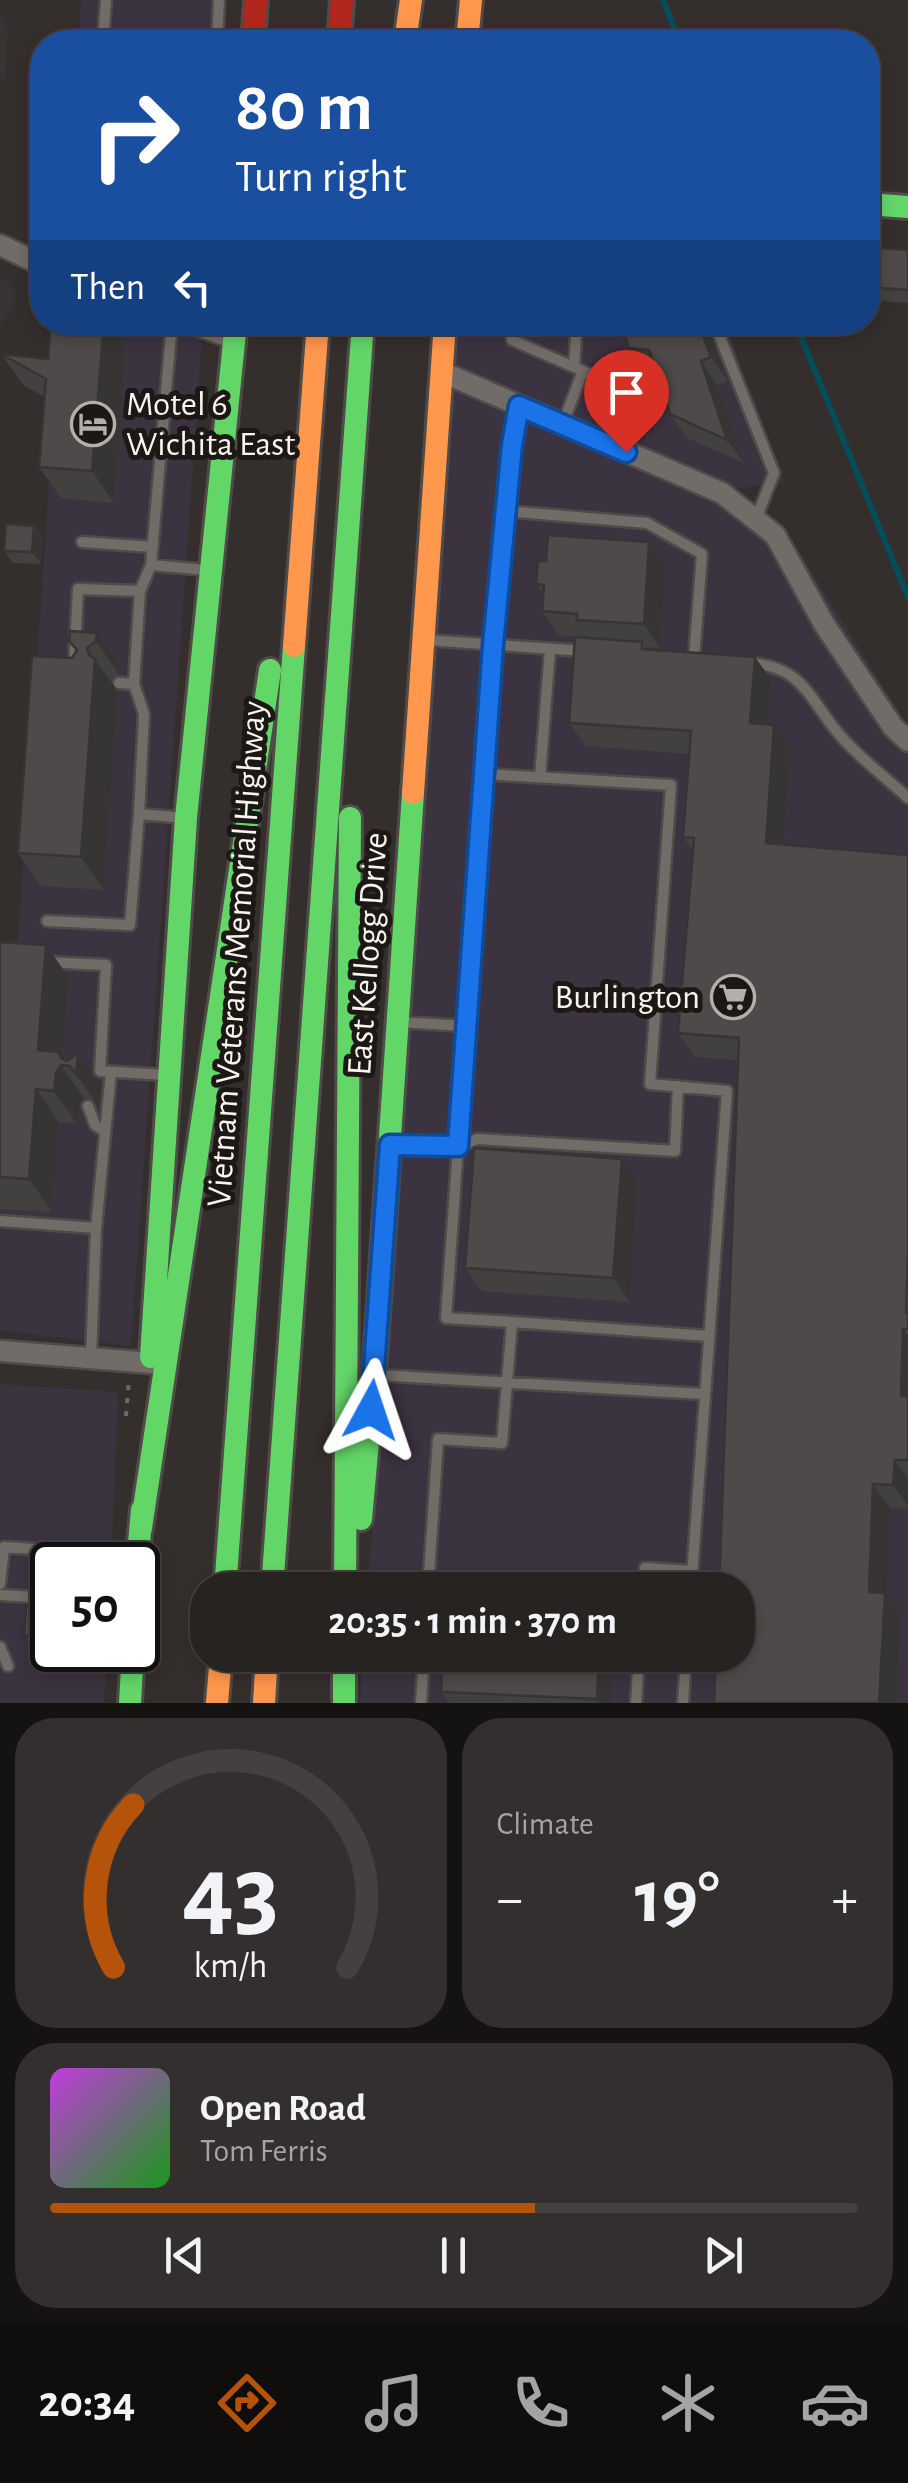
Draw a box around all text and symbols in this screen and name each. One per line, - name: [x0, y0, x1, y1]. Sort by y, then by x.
- icon: right: [70, 70, 200, 200]
- text: 80 m: [235, 73, 373, 143]
- text: Turn right: [235, 155, 407, 200]
- icon: left: [165, 260, 220, 315]
- text: Then: [70, 269, 145, 307]
- pin: [584, 350, 669, 453]
- icon: arrive: [599, 365, 654, 420]
- place label: Motel 6 Wichita East: [126, 387, 295, 462]
- hotel icon: Motel 6 Wichita East: [70, 401, 116, 447]
- street label: Vietnam Veterans Memorial Highway: [202, 700, 272, 1208]
- street label: East Kellogg Drive: [342, 831, 394, 1077]
- supermarket icon: Burlington: [710, 974, 756, 1020]
- place label: Burlington: [555, 980, 700, 1015]
- position arrow: [319, 1358, 423, 1462]
- speed limit sign: 50: [30, 1542, 160, 1672]
- text: 20:35 · 1 min · 370 m: [328, 1603, 617, 1641]
- text: Climate: [497, 1808, 594, 1840]
- text: 43: [182, 1842, 279, 1946]
- text: 19°: [635, 1861, 720, 1936]
- text: −: [497, 1872, 523, 1927]
- text: +: [832, 1872, 858, 1927]
- text: km/h: [194, 1948, 268, 1984]
- text: Open Road: [200, 2090, 366, 2128]
- text: Tom Ferris: [200, 2135, 328, 2167]
- icon: previous: [157, 2228, 212, 2283]
- icon: pause: [426, 2228, 481, 2283]
- icon: next: [696, 2228, 751, 2283]
- icon: directions: [212, 2368, 282, 2438]
- icon: music: [359, 2368, 429, 2438]
- icon: phone: [506, 2368, 576, 2438]
- icon: climate: [653, 2368, 723, 2438]
- icon: car: [800, 2368, 870, 2438]
- text: 20:34: [38, 2380, 135, 2425]

